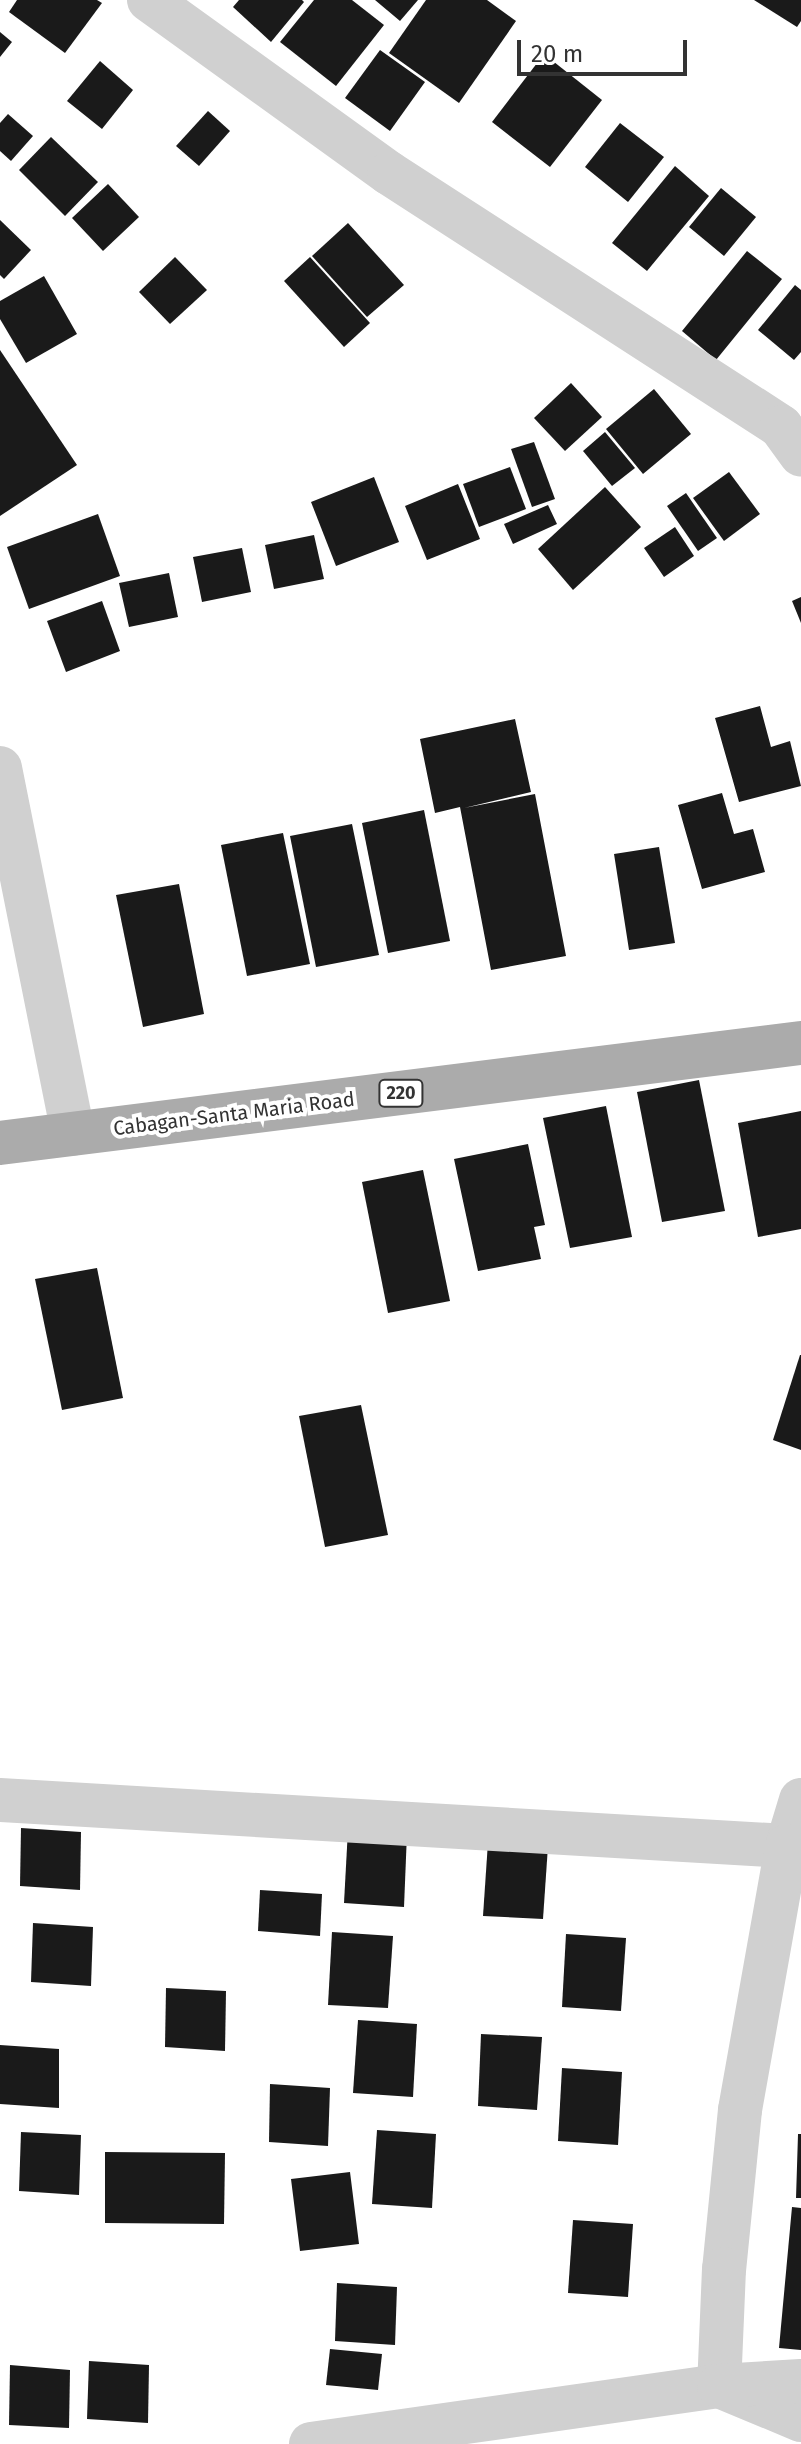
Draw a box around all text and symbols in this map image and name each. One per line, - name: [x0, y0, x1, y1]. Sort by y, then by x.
- scale bar: [521, 24, 691, 74]
- text: 20 m: [531, 40, 583, 68]
- road number: 220: [377, 1079, 425, 1107]
- street label: Cabagan-Santa Maria Road: [112, 1087, 356, 1141]

